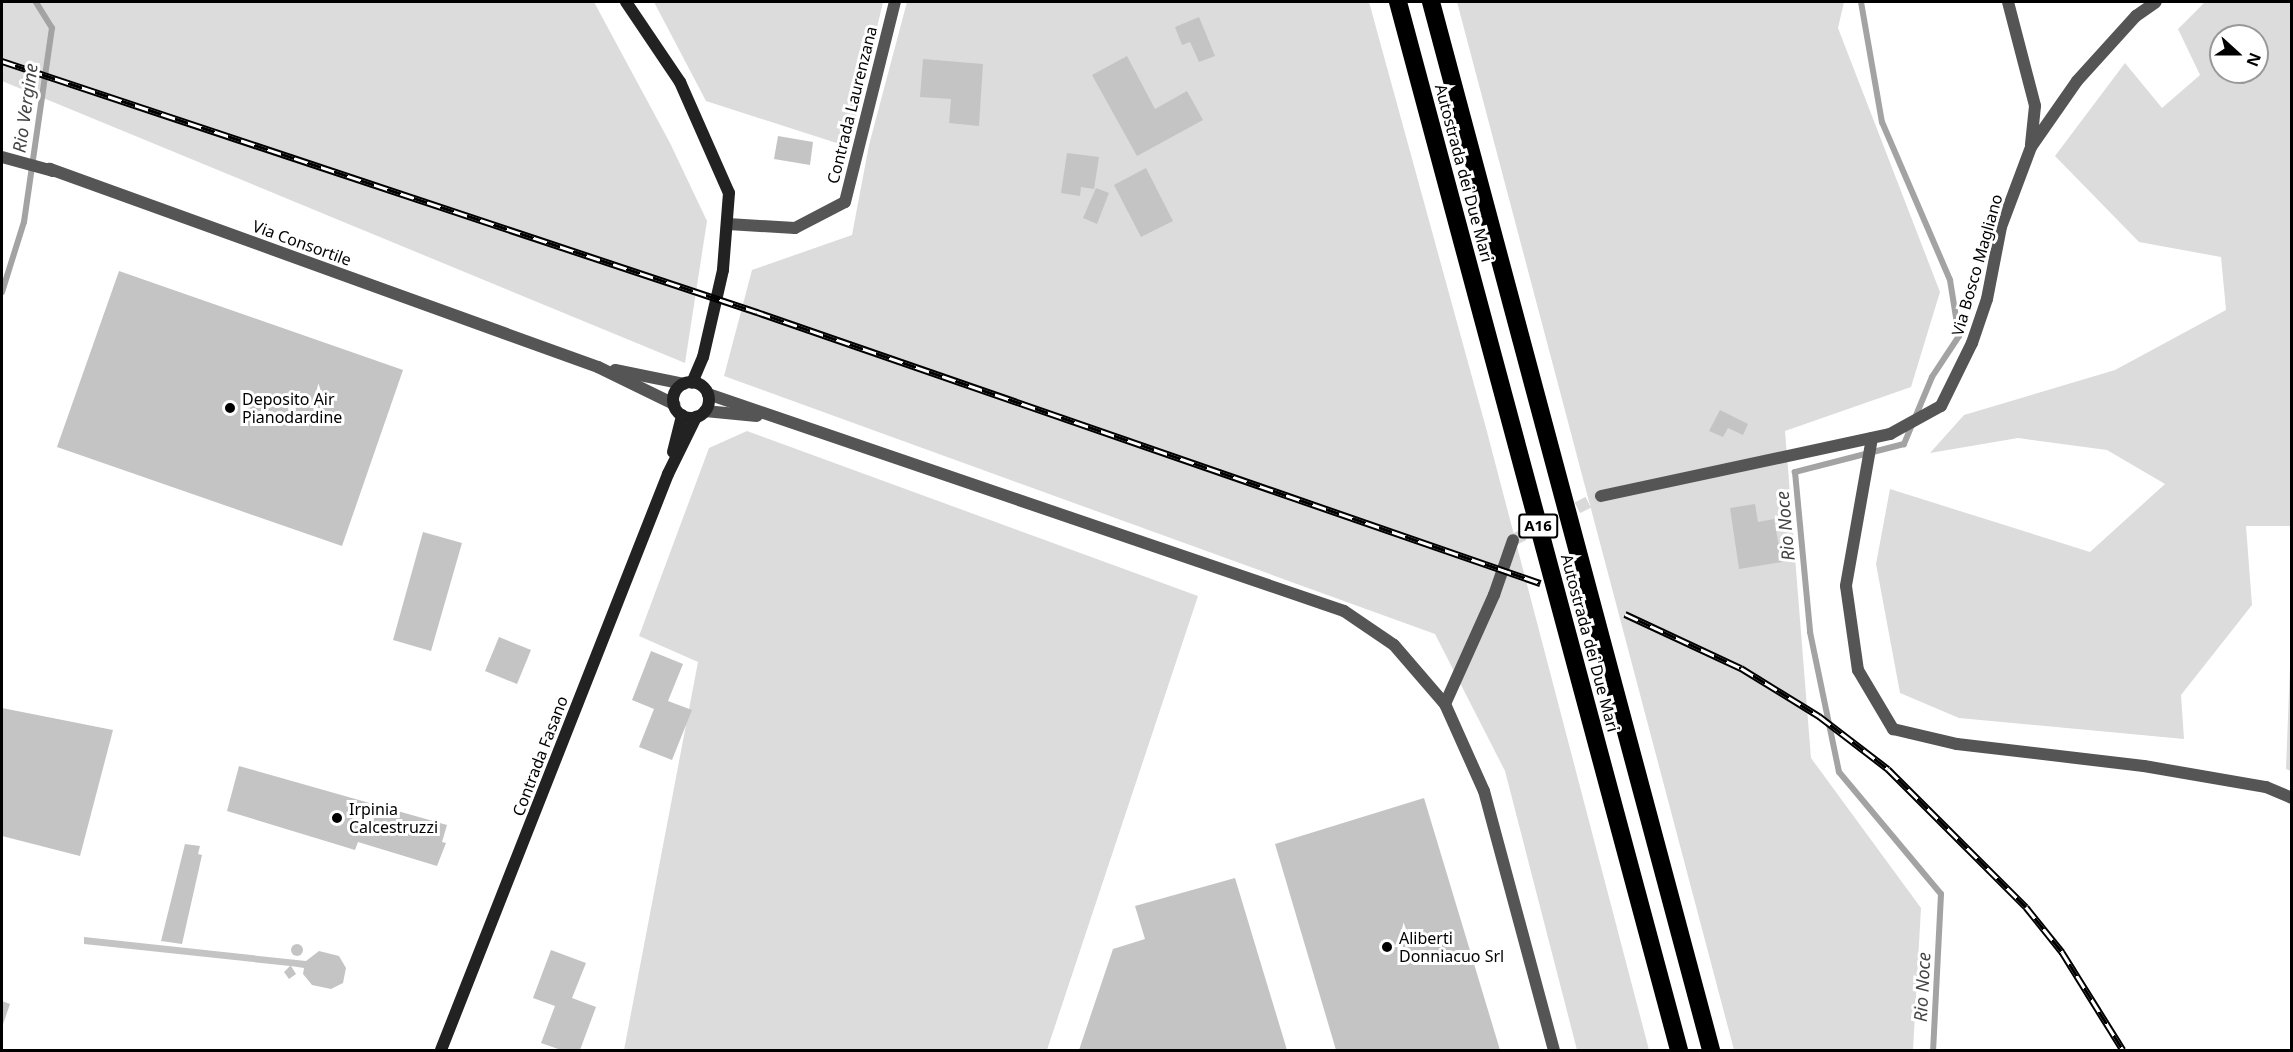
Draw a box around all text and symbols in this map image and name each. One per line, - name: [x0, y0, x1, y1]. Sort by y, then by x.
- street label: Contrada Laurenzana: [823, 24, 881, 186]
- north arrow: [2209, 24, 2269, 84]
- text: N: [2241, 50, 2267, 70]
- water label: Rio Vergine: [8, 62, 42, 154]
- street label: Autostrada dei Due Mari: [1431, 82, 1497, 264]
- street label: Via Bosco Magliano: [1948, 192, 2006, 338]
- street label: Via Consortile: [250, 216, 354, 270]
- place label: Deposito Air Pianodardine: [242, 389, 342, 427]
- marker: Deposito Air Pianodardine: [223, 401, 237, 415]
- water label: Rio Noce: [1771, 490, 1799, 562]
- road number: A16: [1517, 514, 1559, 538]
- street label: Autostrada dei Due Mari: [1557, 552, 1623, 734]
- street label: Contrada Fasano: [508, 693, 572, 819]
- place label: Irpinia Calcestruzzi: [349, 799, 438, 837]
- marker: Irpinia Calcestruzzi: [330, 811, 344, 825]
- place label: Aliberti Donniacuo Srl: [1399, 928, 1504, 966]
- marker: Aliberti Donniacuo Srl: [1380, 940, 1394, 954]
- water label: Rio Noce: [1909, 952, 1935, 1022]

